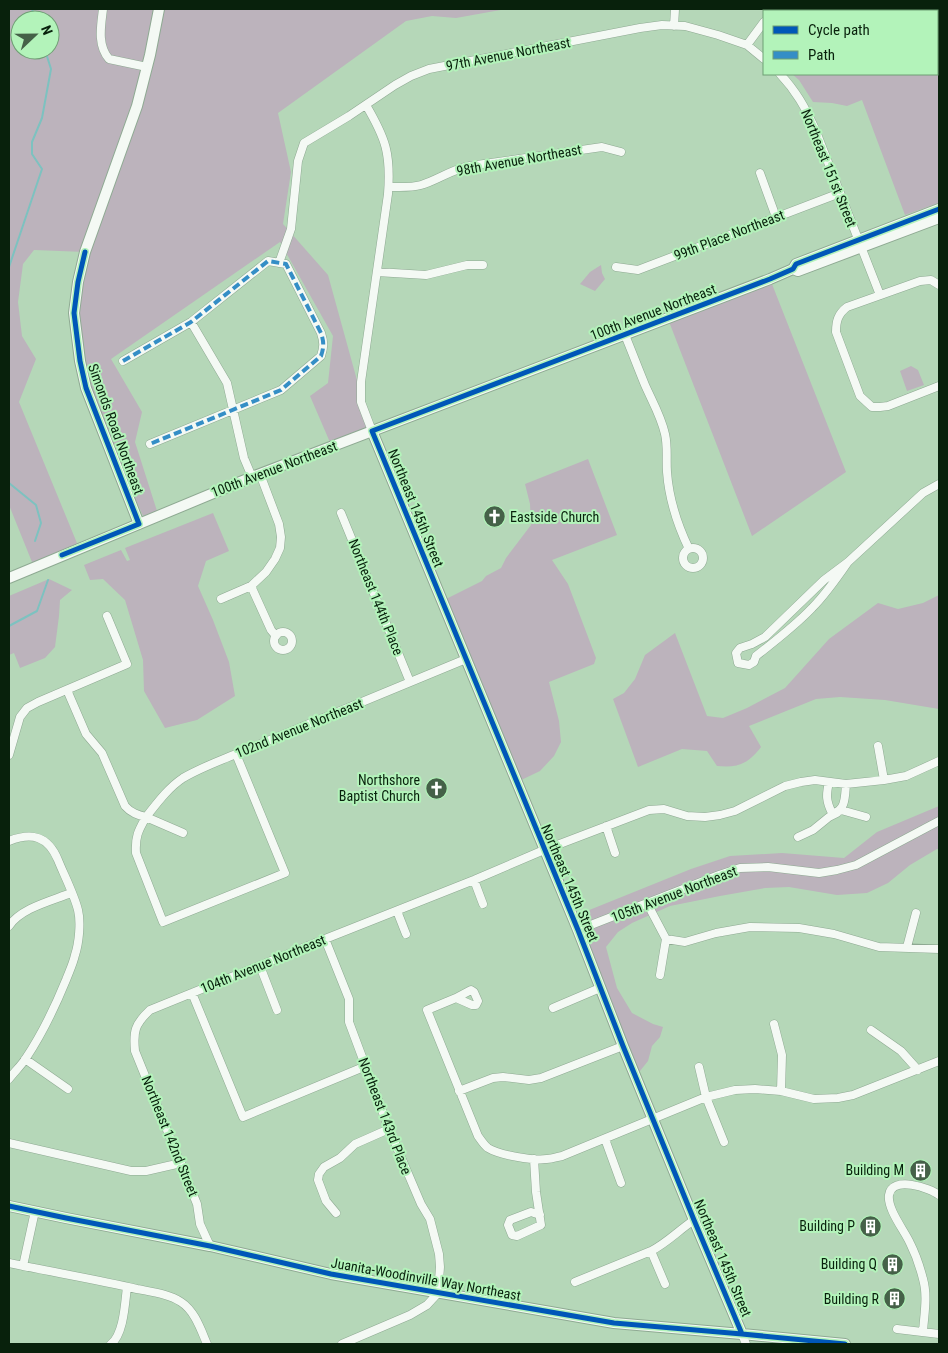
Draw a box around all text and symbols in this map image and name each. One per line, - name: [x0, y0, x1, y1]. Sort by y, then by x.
- north arrow: [10, 10, 60, 60]
- legend: [763, 10, 938, 75]
- text: Cycle path: [808, 21, 870, 39]
- text: N: [38, 23, 56, 37]
- street label: 97th Avenue Northeast: [444, 34, 572, 74]
- text: Path: [808, 46, 835, 64]
- street label: Northeast 151st Street: [798, 107, 860, 229]
- street label: 98th Avenue Northeast: [455, 141, 583, 179]
- street label: 99th Place Northeast: [672, 207, 786, 263]
- street label: 100th Avenue Northeast: [588, 281, 718, 343]
- street label: Simonds Road Northeast: [85, 362, 147, 496]
- street label: 100th Avenue Northeast: [209, 438, 339, 500]
- street label: Northeast 145th Street: [385, 447, 447, 569]
- church icon: Eastside Church: [482, 505, 506, 529]
- place label: Eastside Church: [510, 509, 599, 525]
- street label: Northeast 144th Place: [345, 537, 407, 658]
- street label: 102nd Avenue Northeast: [233, 695, 365, 761]
- place label: Northshore Baptist Church: [339, 772, 420, 804]
- church icon: Northshore Baptist Church: [424, 776, 448, 800]
- street label: Northeast 145th Street: [538, 822, 602, 944]
- street label: 105th Avenue Northeast: [609, 863, 739, 925]
- street label: 104th Avenue Northeast: [198, 932, 328, 996]
- street label: Northeast 143rd Place: [355, 1055, 415, 1177]
- street label: Northeast 142nd Street: [138, 1073, 202, 1199]
- building icon: Building M: [908, 1158, 932, 1182]
- place label: Building M: [846, 1162, 904, 1178]
- street label: Northeast 145th Street: [691, 1197, 755, 1319]
- building icon: Building P: [859, 1214, 883, 1238]
- place label: Building P: [799, 1218, 855, 1234]
- building icon: Building Q: [881, 1252, 905, 1276]
- street label: Juanita-Woodinville Way Northeast: [330, 1254, 522, 1304]
- place label: Building Q: [821, 1256, 877, 1272]
- building icon: Building R: [883, 1287, 907, 1311]
- place label: Building R: [824, 1291, 880, 1307]

